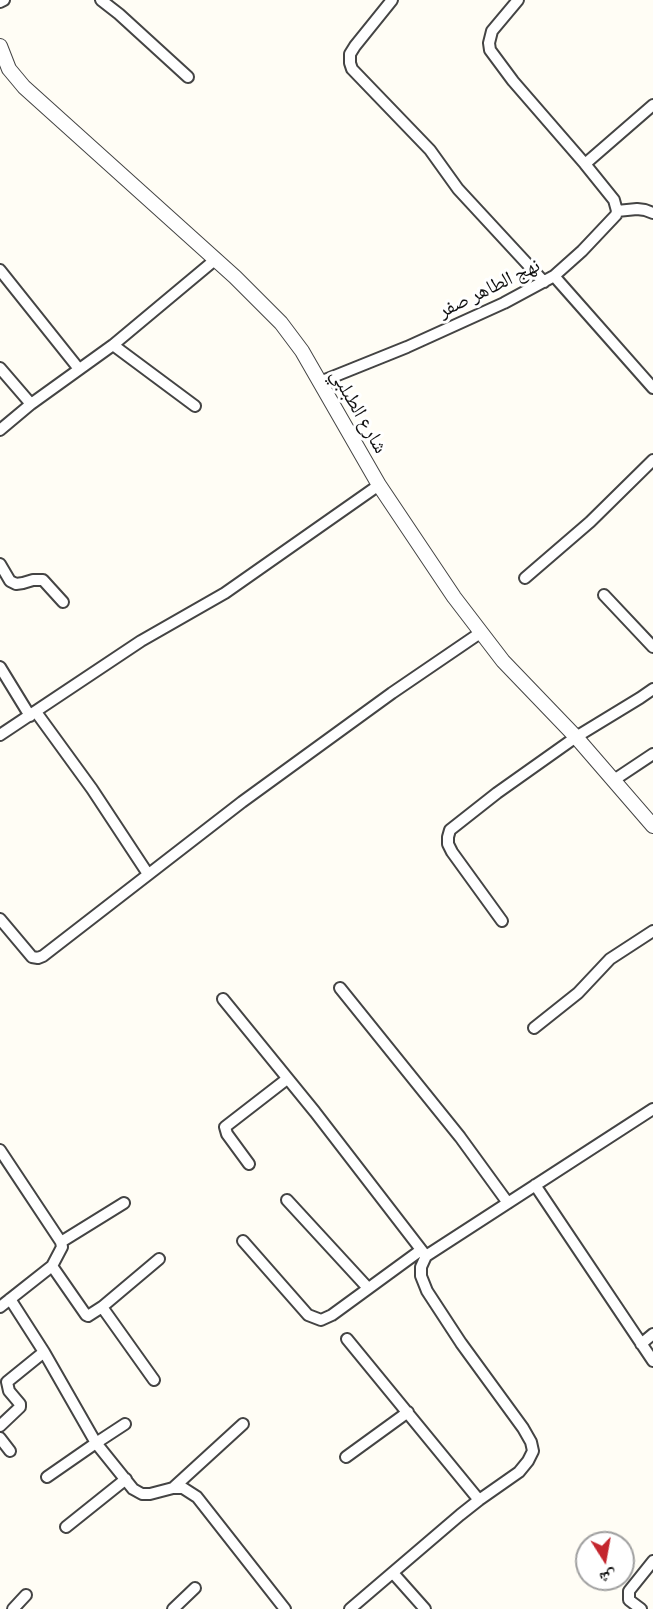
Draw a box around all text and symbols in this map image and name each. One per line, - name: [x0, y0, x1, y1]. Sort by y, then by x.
- street label: نهج الطاهر صفر: [434, 253, 544, 323]
- street label: شارع الطبلبي: [325, 364, 393, 458]
- north arrow: [575, 1531, 635, 1591]
- text: ش: [598, 1567, 618, 1587]

